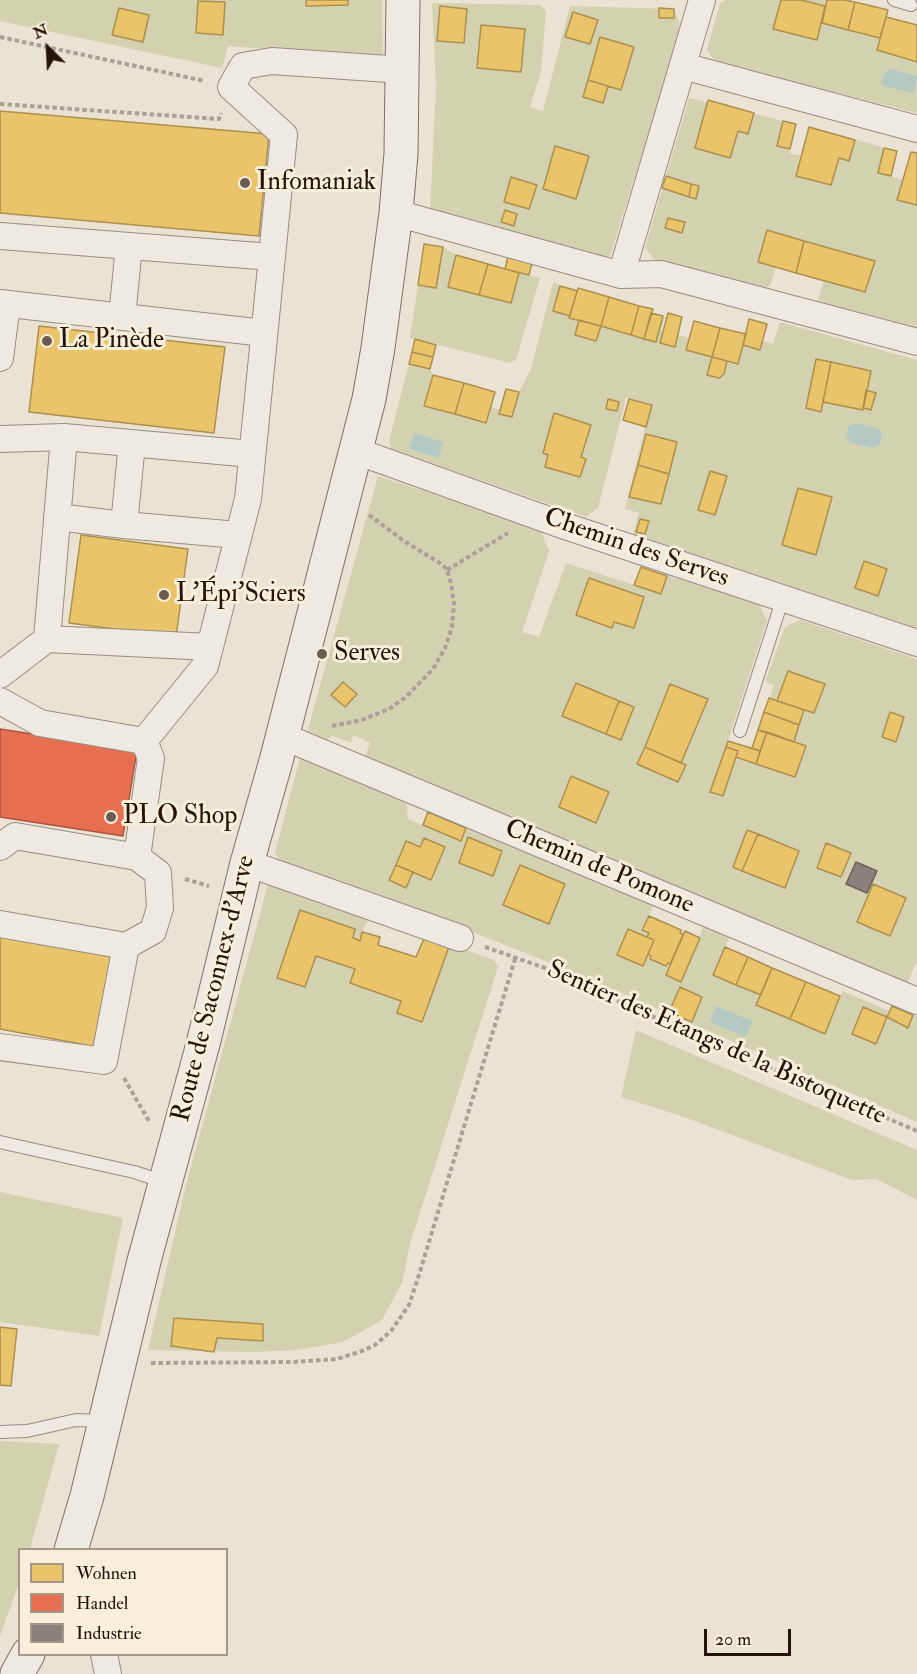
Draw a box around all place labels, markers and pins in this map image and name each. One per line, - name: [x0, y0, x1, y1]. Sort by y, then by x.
- place label: Infomaniak: [257, 167, 376, 199]
- marker: Infomaniak: [238, 176, 252, 190]
- place label: La Pinède: [59, 325, 164, 357]
- marker: La Pinède: [40, 334, 54, 348]
- place label: L'Épi'Sciers: [176, 579, 306, 611]
- marker: L'Épi'Sciers: [157, 588, 171, 602]
- place label: Serves: [334, 638, 400, 670]
- marker: Serves: [315, 647, 329, 661]
- place label: PLO Shop: [123, 801, 237, 833]
- marker: PLO Shop: [104, 810, 118, 824]

